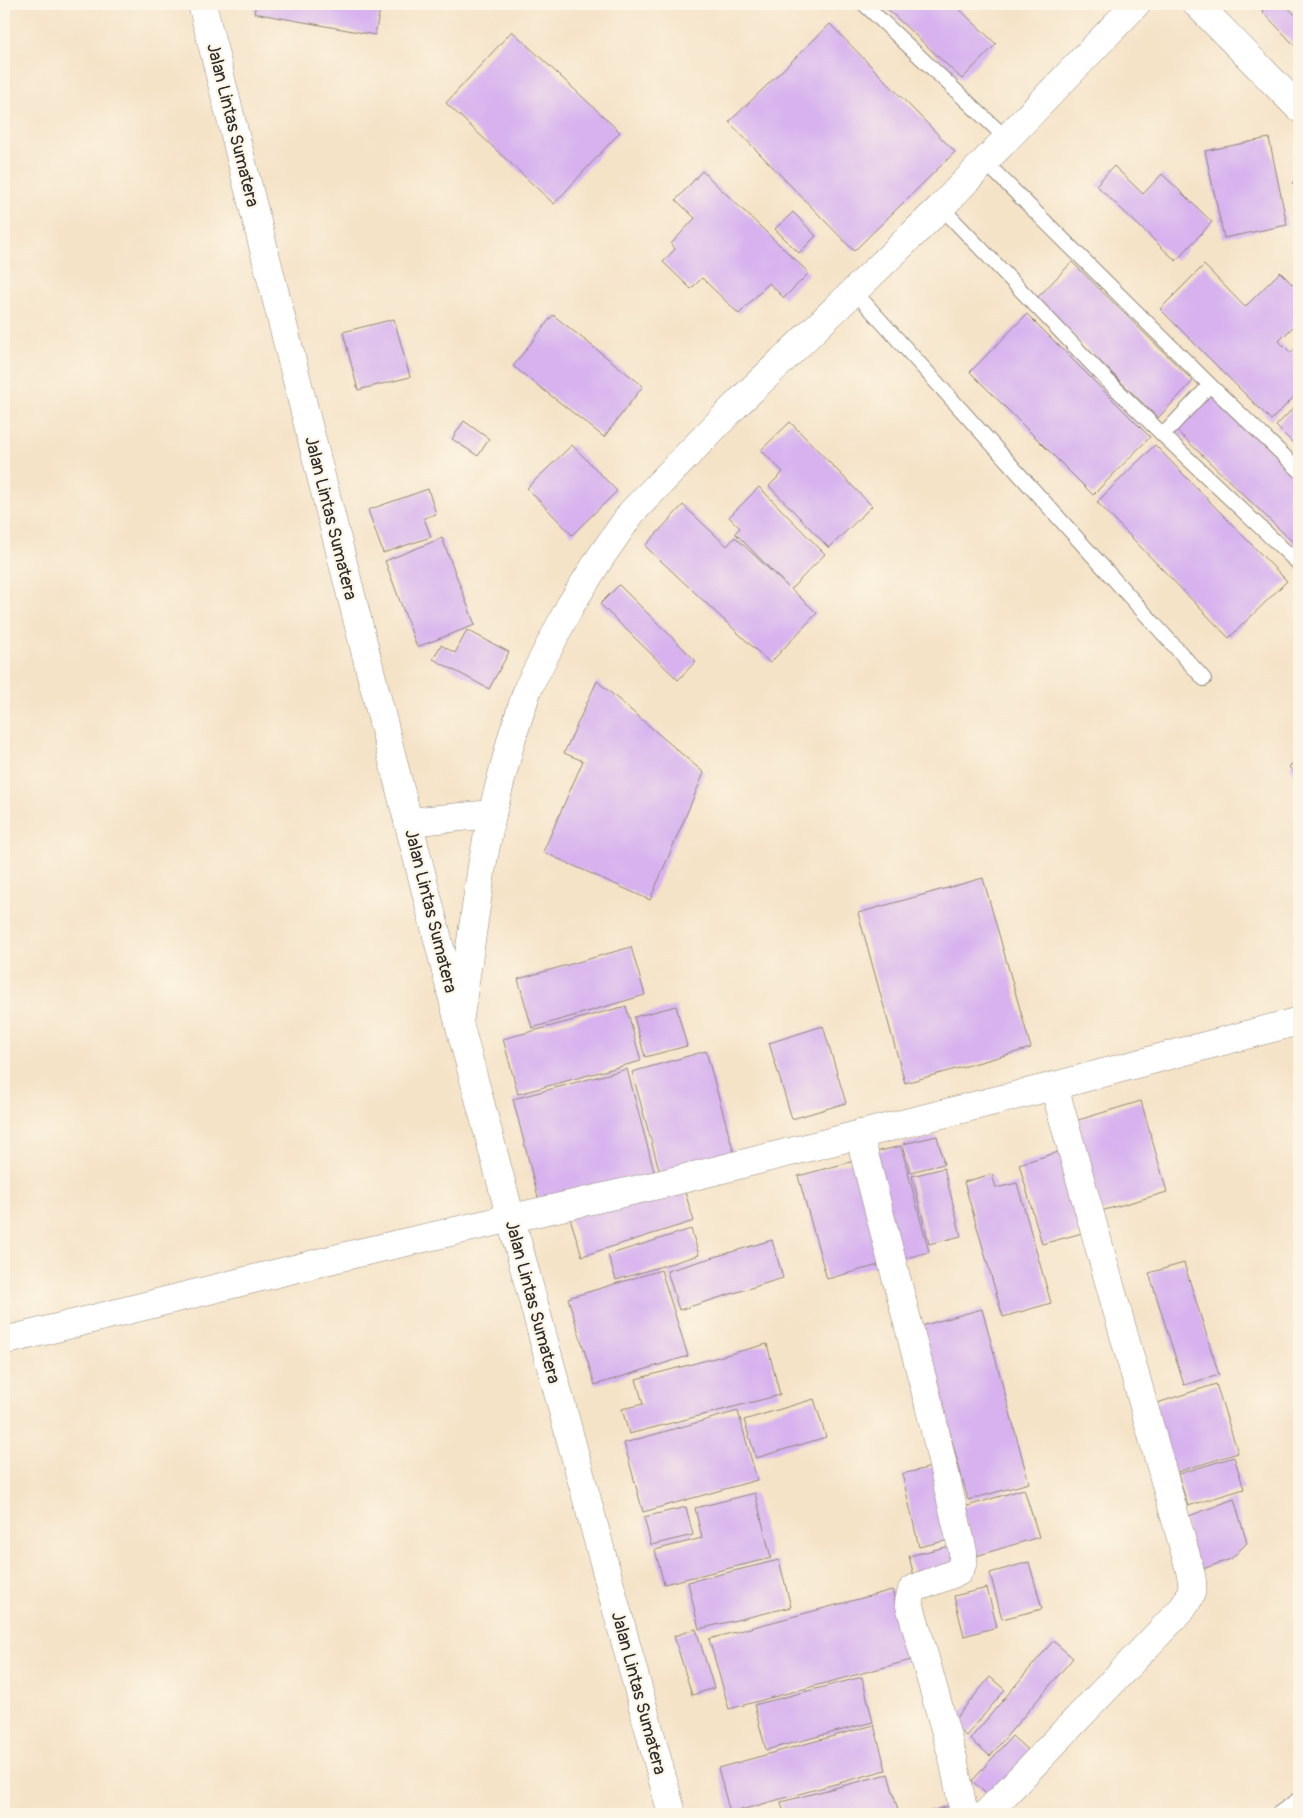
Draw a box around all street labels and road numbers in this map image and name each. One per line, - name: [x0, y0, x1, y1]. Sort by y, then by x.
- street label: Jalan Lintas Sumatera: [201, 41, 264, 209]
- street label: Jalan Lintas Sumatera: [299, 434, 362, 602]
- street label: Jalan Lintas Sumatera: [399, 827, 462, 995]
- street label: Jalan Lintas Sumatera: [500, 1218, 565, 1386]
- street label: Jalan Lintas Sumatera: [606, 1609, 671, 1777]

